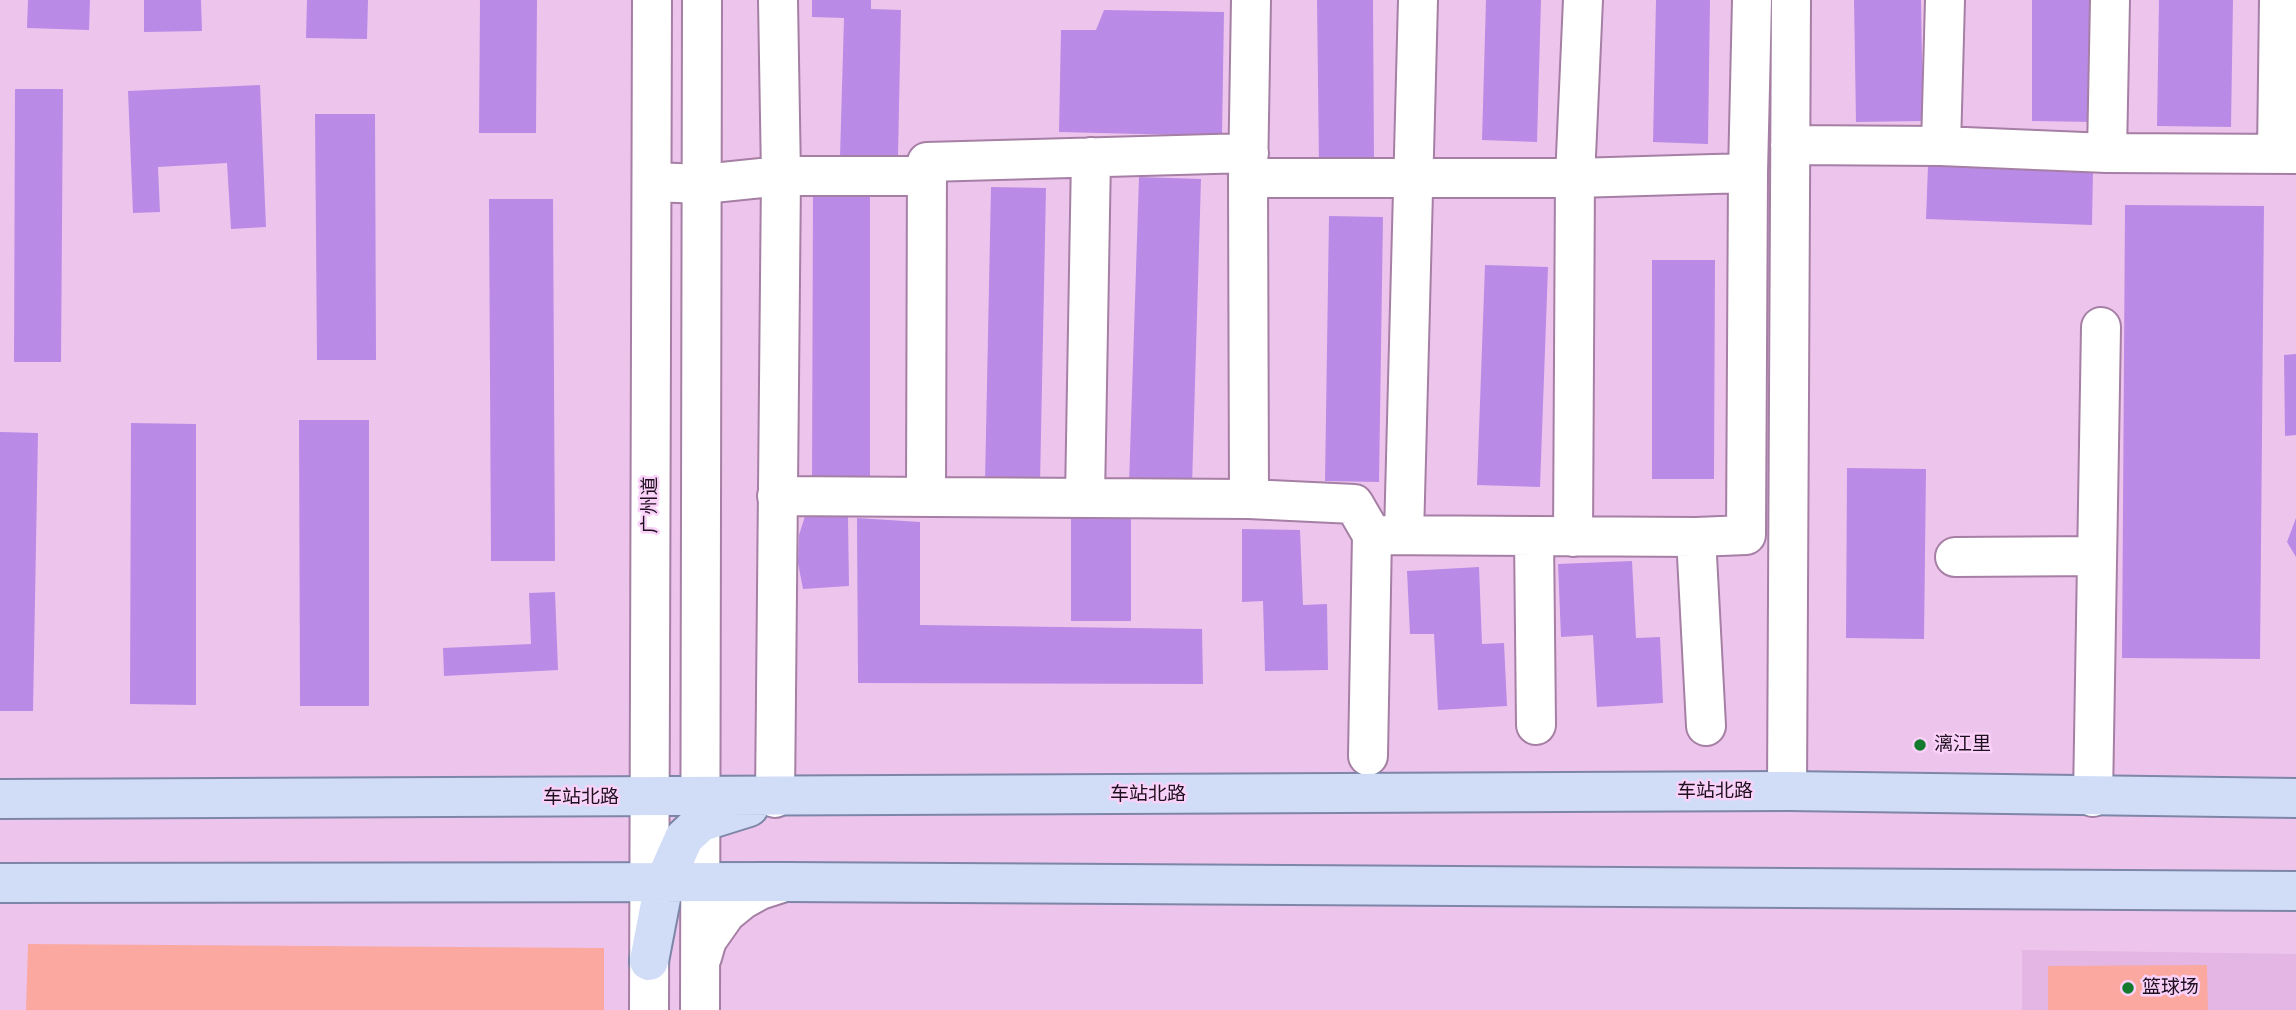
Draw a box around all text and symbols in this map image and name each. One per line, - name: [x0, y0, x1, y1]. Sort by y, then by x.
- street label: 广州道: [640, 477, 662, 533]
- place label: 漓江里: [1934, 734, 1991, 756]
- marker: 漓江里: [1912, 737, 1928, 753]
- street label: 车站北路: [1677, 781, 1753, 803]
- street label: 车站北路: [1110, 784, 1186, 806]
- street label: 车站北路: [543, 787, 619, 809]
- place label: 篮球场: [2142, 977, 2199, 999]
- marker: 篮球场: [2120, 980, 2136, 996]

